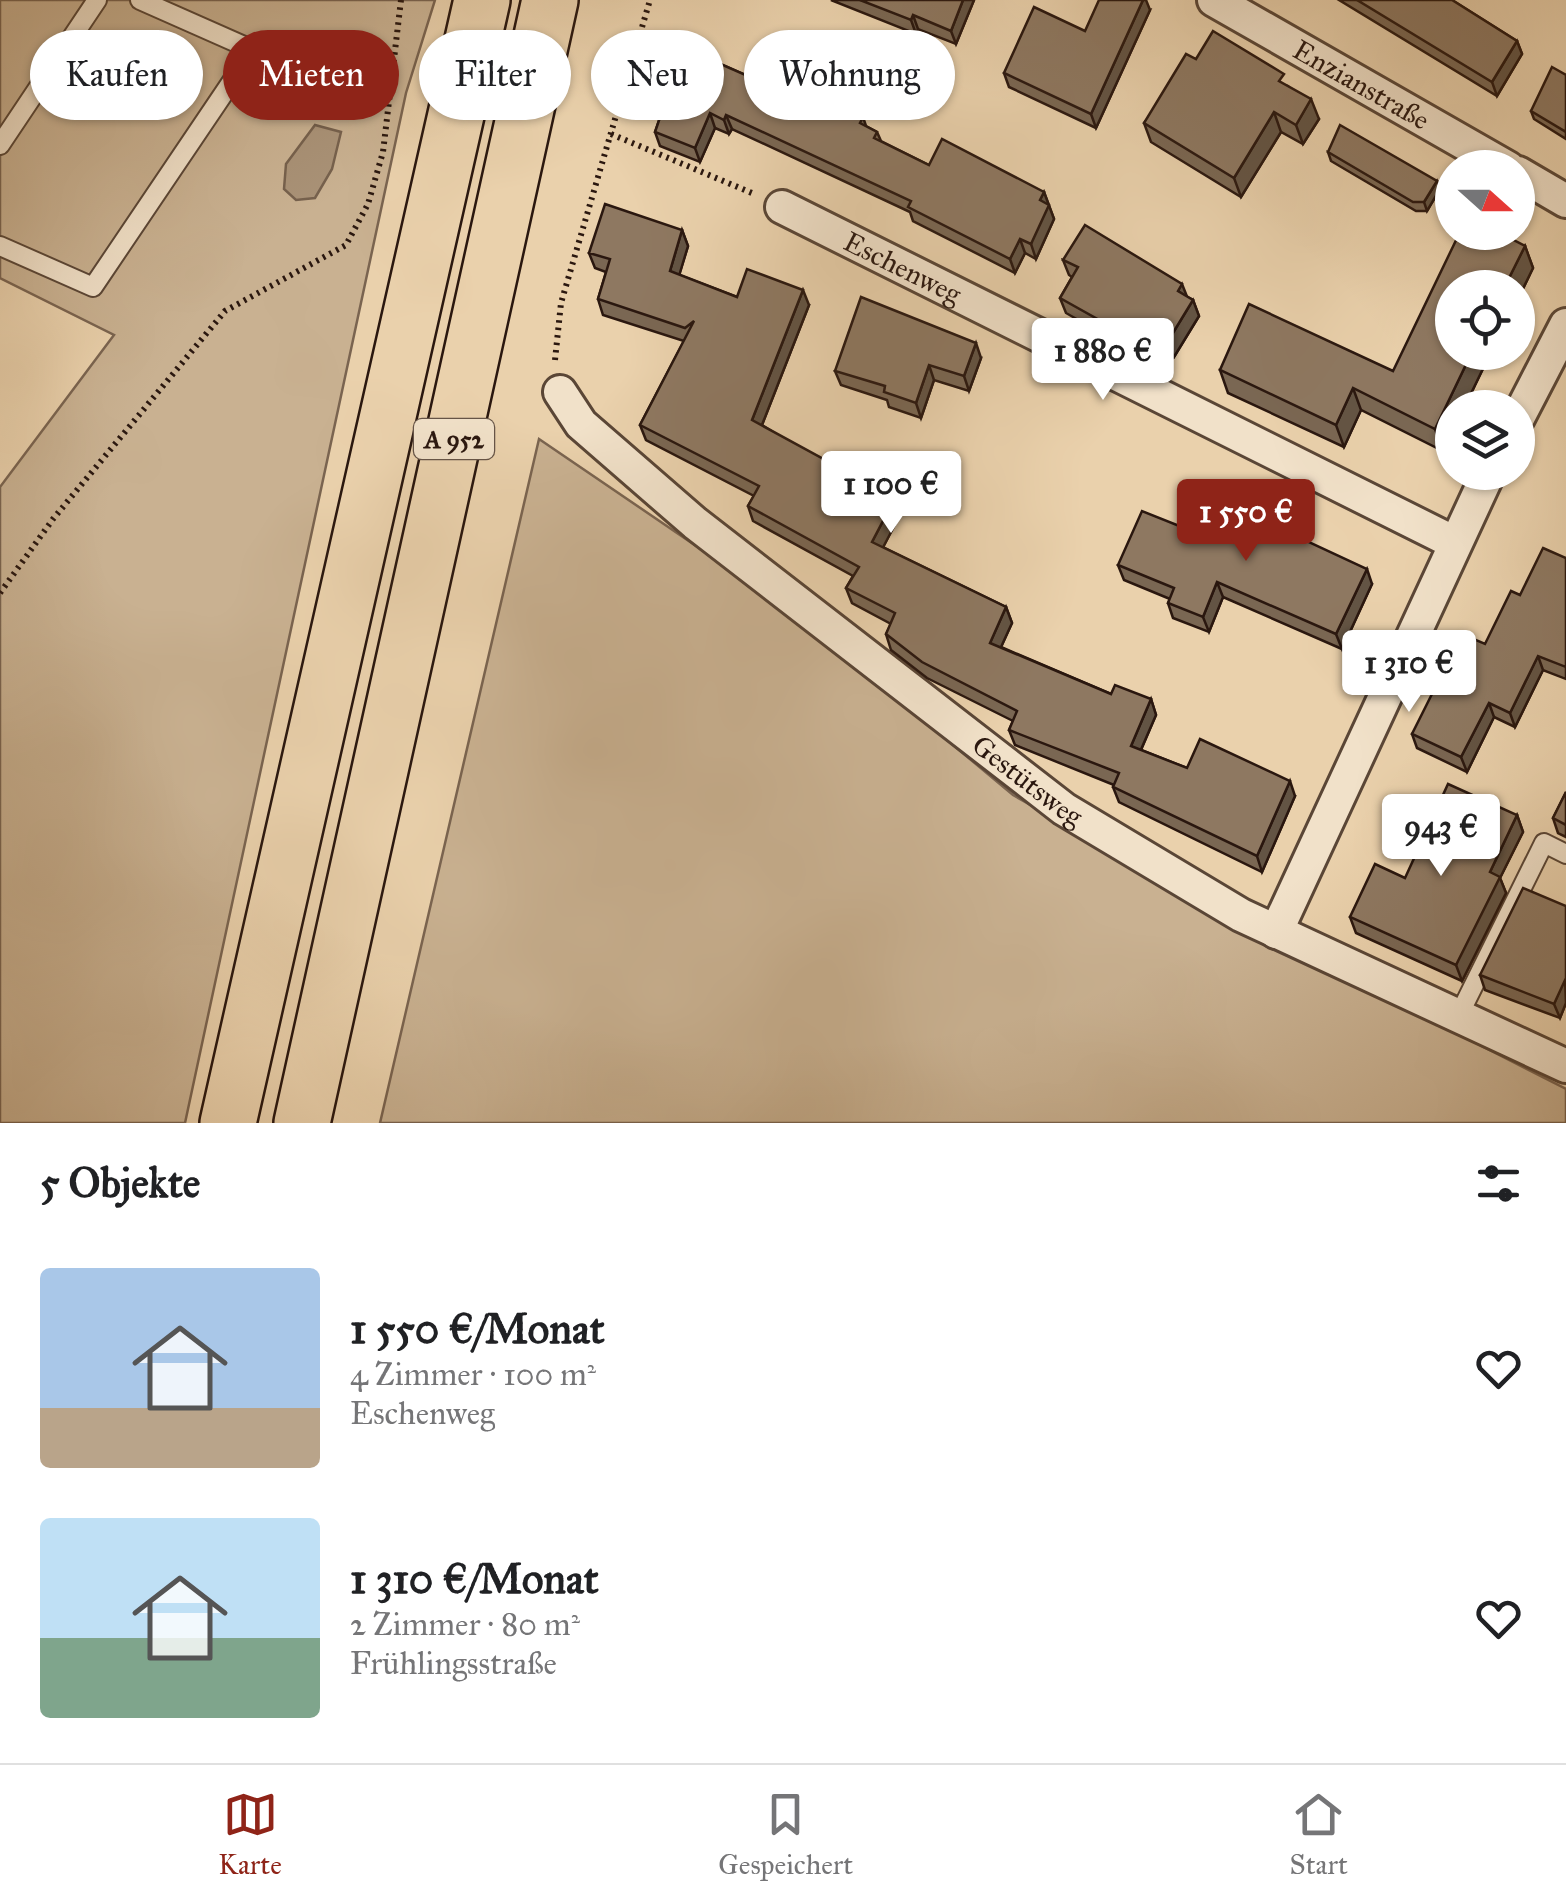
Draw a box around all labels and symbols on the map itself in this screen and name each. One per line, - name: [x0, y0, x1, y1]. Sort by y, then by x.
- street label: Enzianstraße: [1287, 32, 1436, 137]
- north arrow: [1435, 150, 1535, 250]
- street label: Eschenweg: [838, 223, 968, 312]
- pin: 1 880 €: [1011, 318, 1195, 403]
- road number: A 952: [414, 419, 494, 459]
- pin: 1 100 €: [799, 451, 983, 536]
- pin: 1 550 €: [1154, 479, 1338, 564]
- pin: 1 310 €: [1317, 630, 1501, 715]
- street label: Gestütsweg: [965, 727, 1090, 834]
- pin: 943 €: [1371, 794, 1511, 879]

